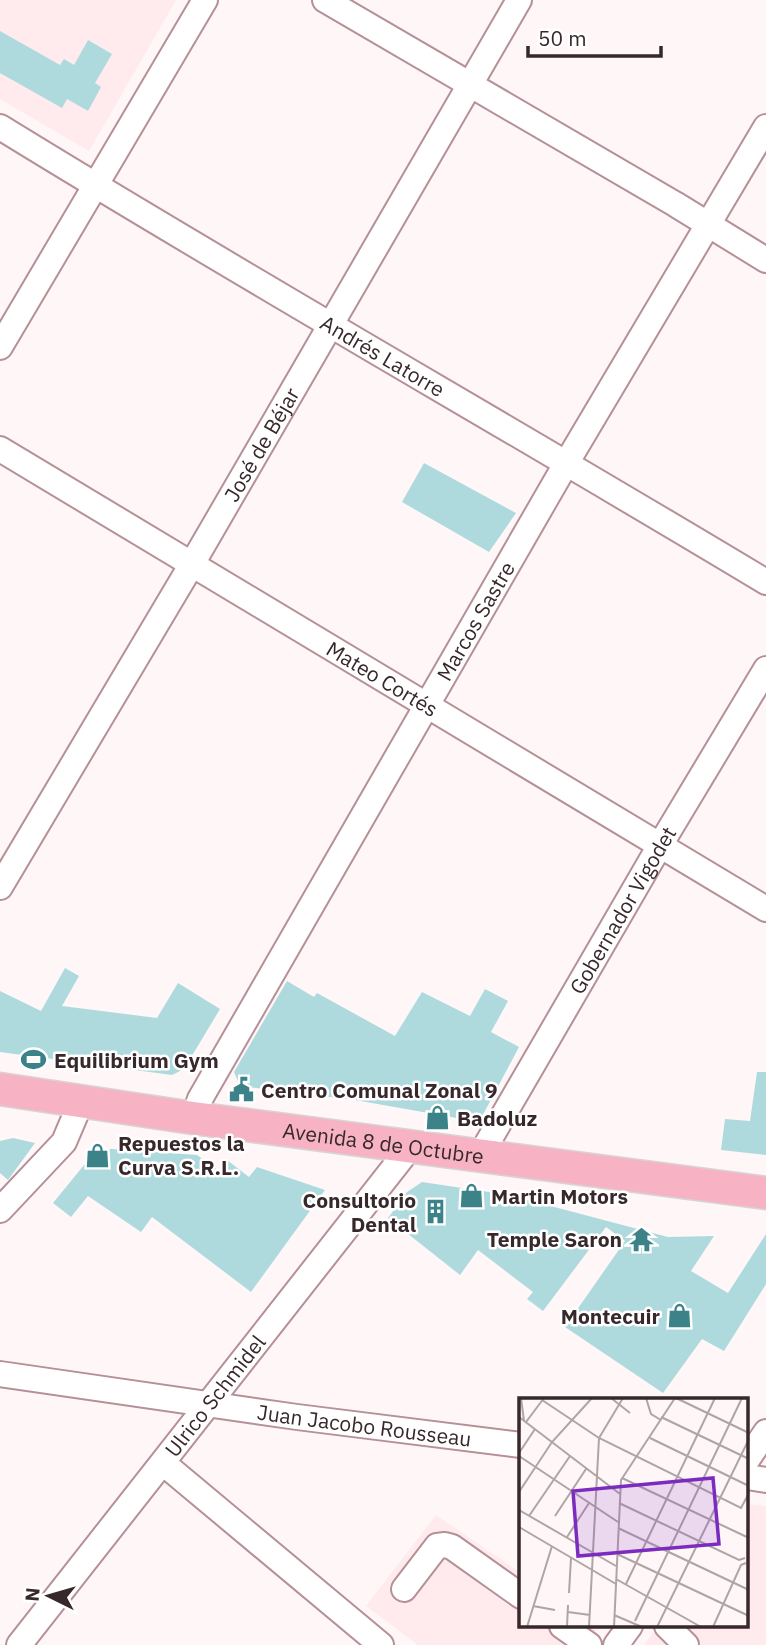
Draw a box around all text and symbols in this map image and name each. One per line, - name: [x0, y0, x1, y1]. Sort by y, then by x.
- scale bar: [528, 14, 661, 58]
- text: 50 m: [538, 24, 587, 52]
- street label: Andrés Latorre: [316, 308, 450, 403]
- street label: José de Béjar: [217, 382, 306, 507]
- street label: Marcos Sastre: [430, 556, 521, 686]
- street label: Mateo Cortés: [321, 634, 443, 723]
- street label: Gobernador Vigodet: [563, 821, 682, 999]
- sports icon: Equilibrium Gym: [20, 1046, 48, 1074]
- place label: Equilibrium Gym: [54, 1046, 219, 1074]
- public building icon: Centro Comunal Zonal 9: [227, 1076, 255, 1104]
- place label: Centro Comunal Zonal 9: [261, 1076, 498, 1104]
- shop icon: Badoluz: [423, 1104, 451, 1132]
- place label: Badoluz: [457, 1104, 537, 1132]
- street label: Avenida 8 de Octubre: [281, 1116, 486, 1170]
- place label: Repuestos la Curva S.R.L.: [118, 1129, 245, 1181]
- shop icon: Repuestos la Curva S.R.L.: [84, 1141, 112, 1169]
- shop icon: Martin Motors: [457, 1182, 485, 1210]
- place label: Martin Motors: [491, 1182, 628, 1210]
- place label: Consultorio Dental: [302, 1186, 416, 1238]
- building icon: Consultorio Dental: [422, 1198, 450, 1226]
- place label: Temple Saron: [487, 1225, 622, 1253]
- temple icon: Temple Saron: [628, 1225, 656, 1253]
- place label: Montecuir: [561, 1302, 661, 1330]
- shop icon: Montecuir: [666, 1302, 694, 1330]
- street label: Ulrico Schmidel: [158, 1329, 272, 1463]
- street label: Juan Jacobo Rousseau: [255, 1397, 473, 1453]
- inset map: [519, 1398, 748, 1628]
- north arrow: [14, 1561, 84, 1631]
- text: N: [20, 1587, 45, 1602]

